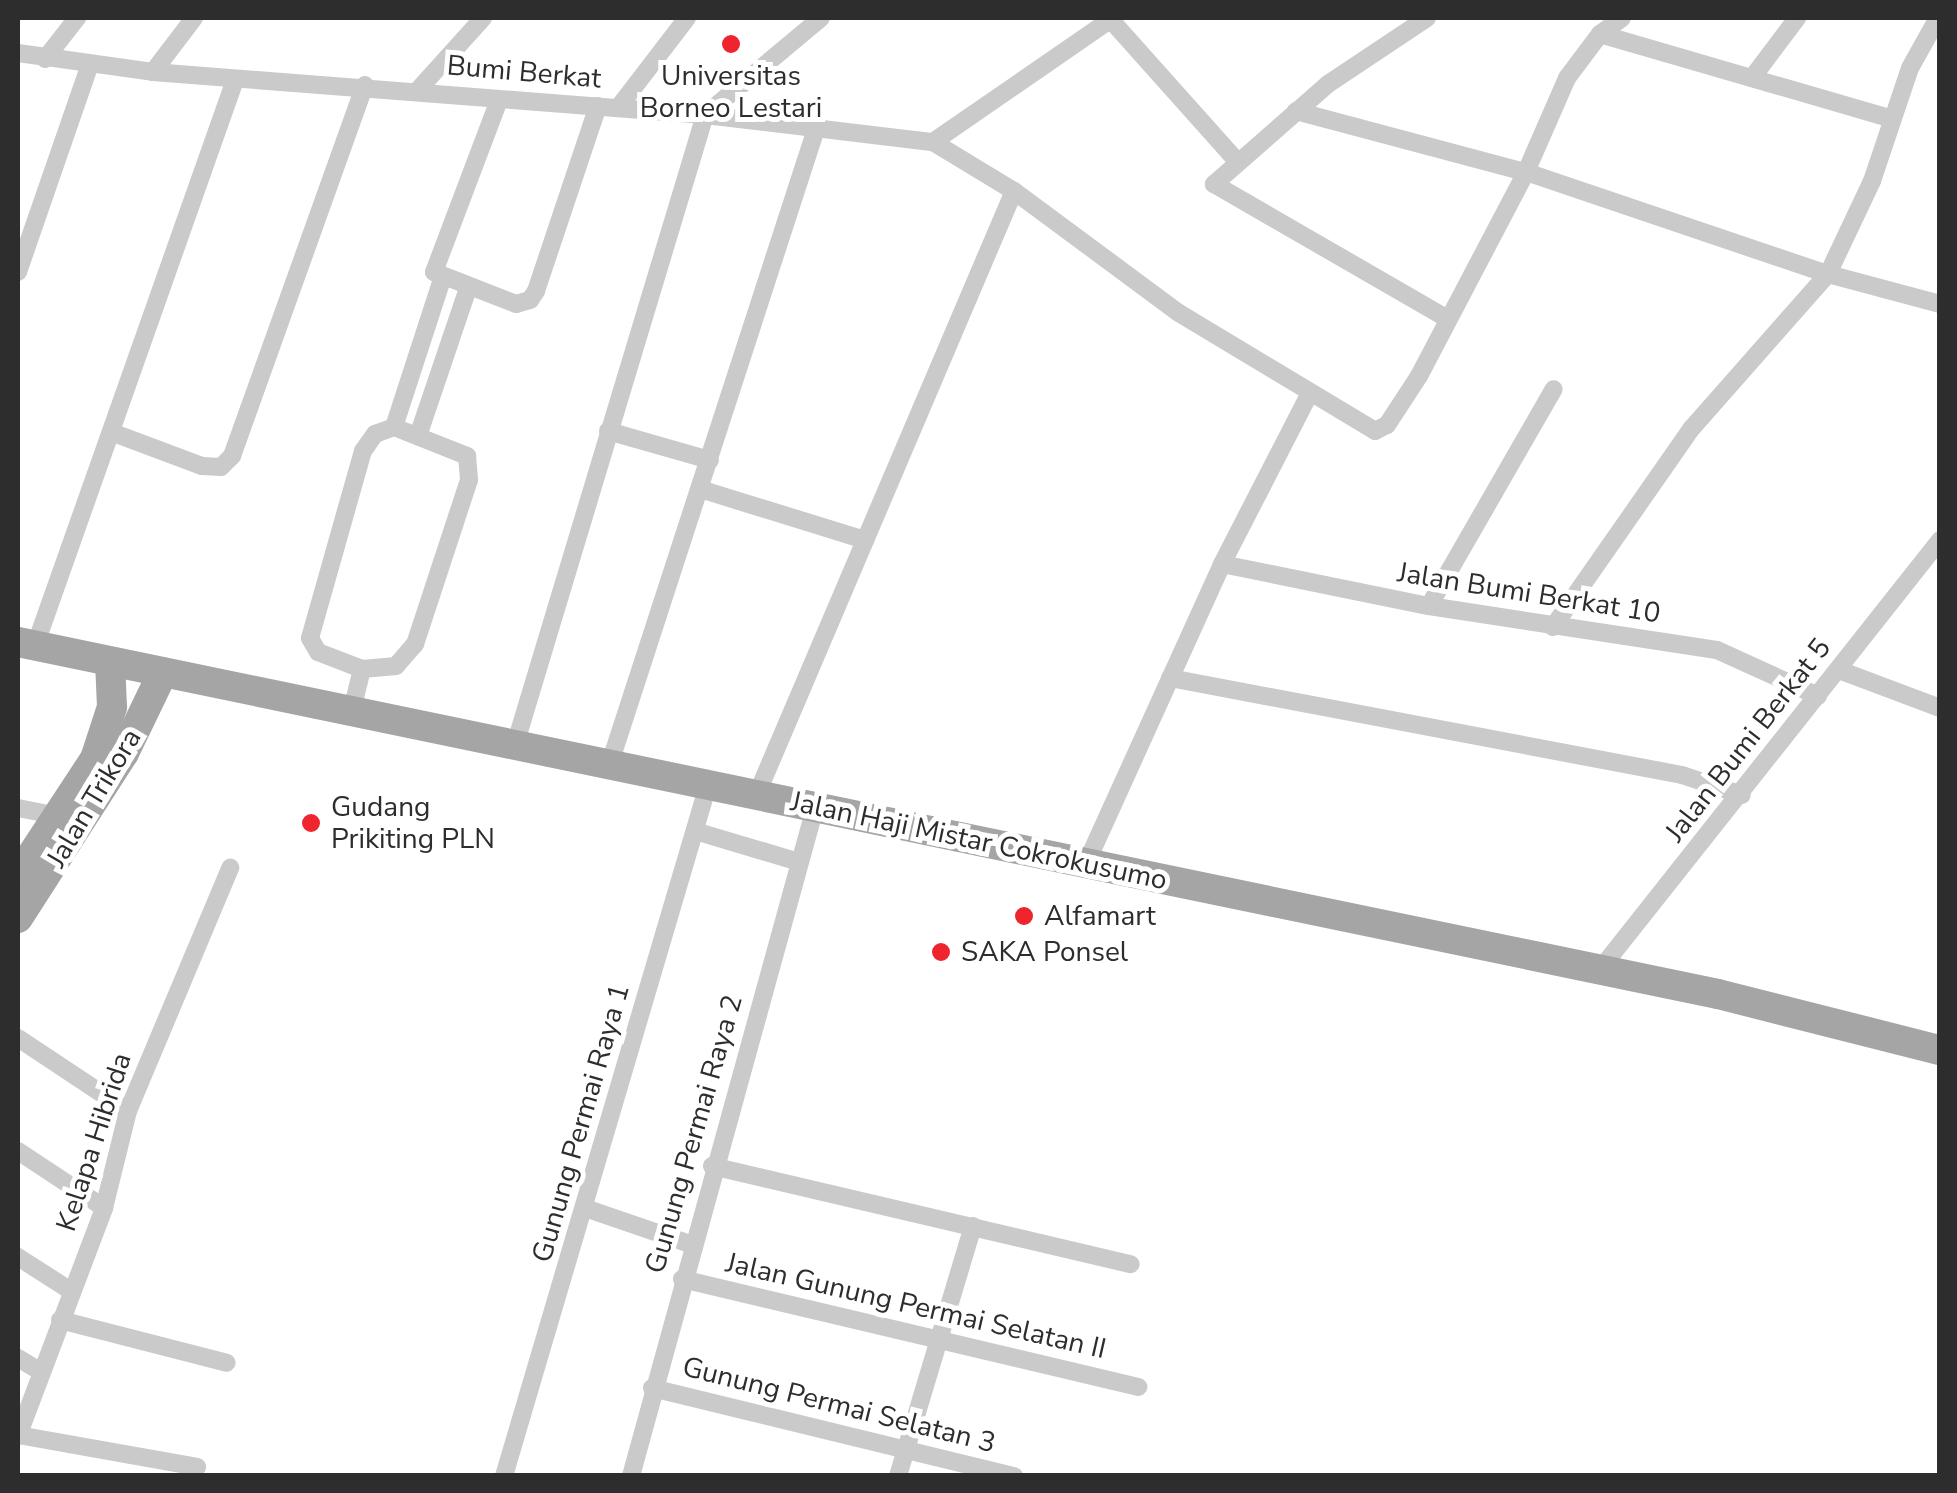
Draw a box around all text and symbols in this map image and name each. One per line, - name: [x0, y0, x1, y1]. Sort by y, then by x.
- marker: Universitas Borneo Lestari: [720, 33, 742, 55]
- street label: Bumi Berkat: [446, 49, 602, 95]
- place label: Universitas Borneo Lestari: [640, 59, 822, 125]
- street label: Jalan Bumi Berkat 10: [1395, 556, 1663, 630]
- street label: Jalan Bumi Berkat 5: [1658, 632, 1838, 848]
- street label: Jalan Trikora: [40, 723, 148, 873]
- street label: Jalan Haji Mistar Cokrokusumo: [788, 785, 1170, 897]
- place label: Gudang Prikiting PLN: [331, 790, 495, 856]
- marker: Gudang Prikiting PLN: [300, 812, 322, 834]
- place label: Alfamart: [1044, 899, 1156, 933]
- marker: Alfamart: [1013, 905, 1035, 927]
- place label: SAKA Ponsel: [961, 935, 1128, 969]
- marker: SAKA Ponsel: [930, 941, 952, 963]
- street label: Gunung Permai Raya 1: [525, 980, 637, 1266]
- street label: Gunung Permai Raya 2: [638, 991, 750, 1277]
- street label: Kelapa Hibrida: [49, 1049, 139, 1235]
- street label: Jalan Gunung Permai Selatan II: [723, 1246, 1109, 1366]
- street label: Gunung Permai Selatan 3: [679, 1350, 999, 1460]

